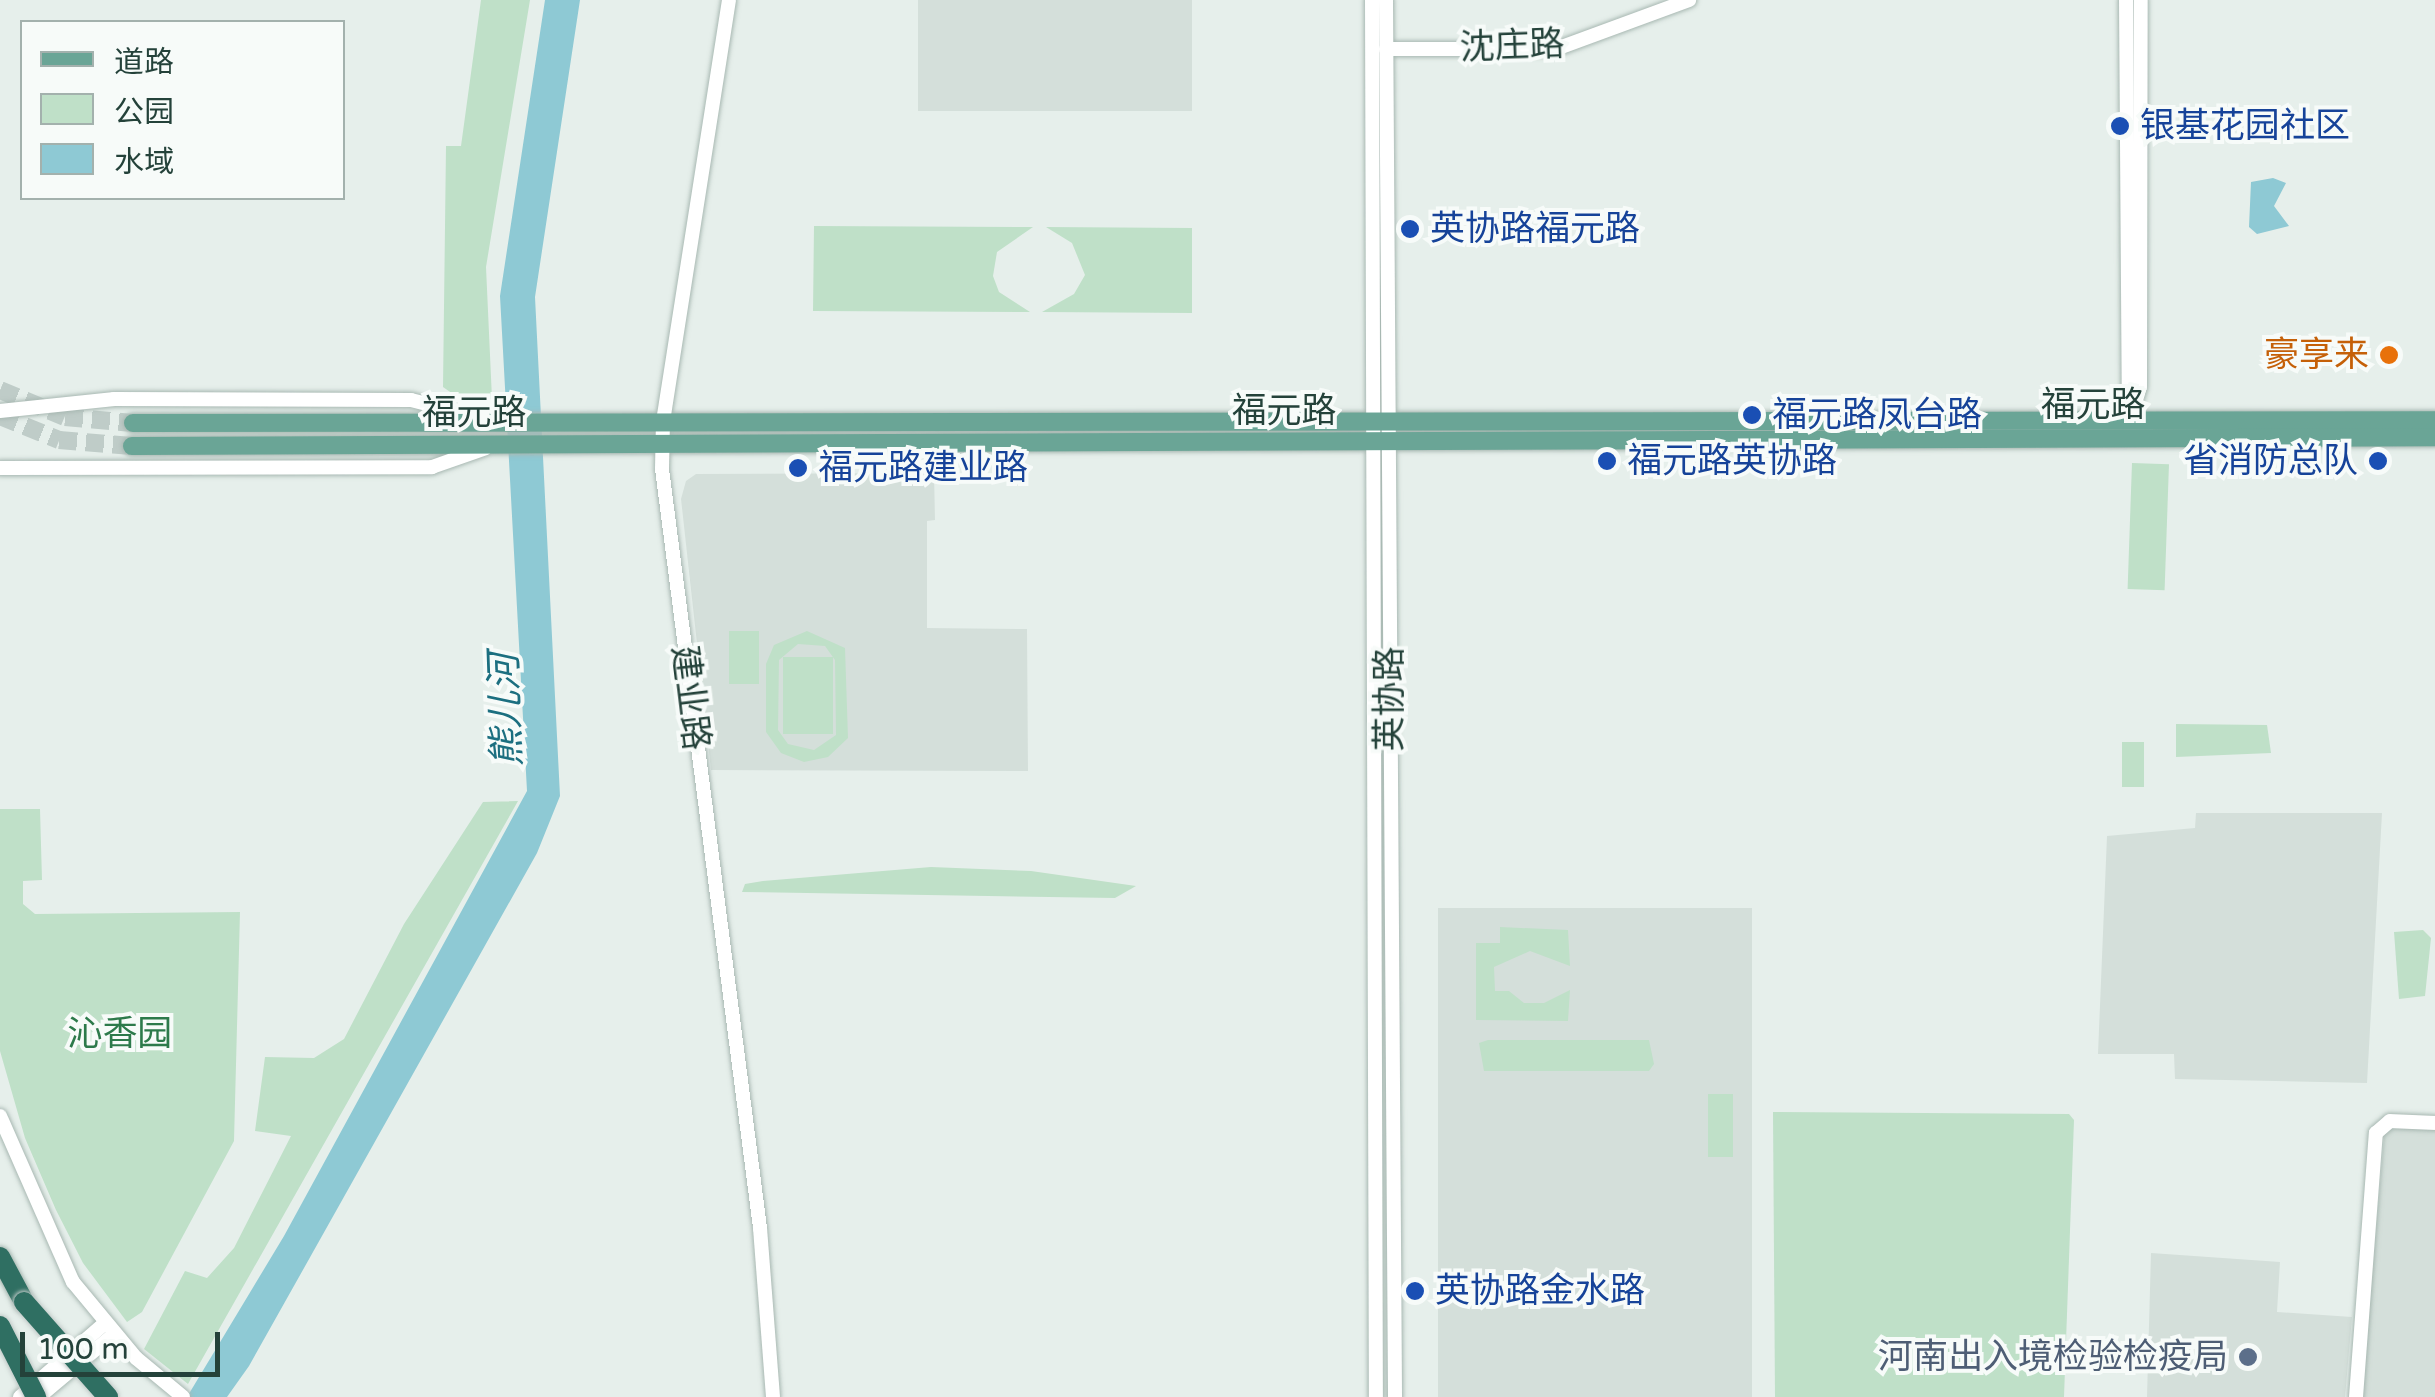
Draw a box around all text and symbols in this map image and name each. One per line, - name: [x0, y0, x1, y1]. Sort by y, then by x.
- legend: [20, 20, 345, 200]
- street label: 沈庄路: [1459, 23, 1565, 69]
- text: 道路: [114, 44, 174, 81]
- text: 公园: [114, 94, 174, 131]
- place label: 银基花园社区: [2140, 105, 2350, 147]
- marker: 银基花园社区: [2109, 115, 2131, 137]
- text: 水域: [114, 144, 174, 181]
- place label: 英协路福元路: [1430, 208, 1640, 250]
- marker: 英协路福元路: [1399, 218, 1421, 240]
- place label: 豪享来: [2264, 334, 2369, 376]
- marker: 豪享来: [2378, 344, 2400, 366]
- street label: 福元路: [2041, 384, 2145, 426]
- street label: 福元路: [1232, 390, 1336, 432]
- street label: 福元路: [422, 392, 526, 434]
- place label: 福元路凤台路: [1772, 394, 1982, 436]
- marker: 福元路凤台路: [1741, 404, 1763, 426]
- place label: 福元路英协路: [1627, 440, 1837, 482]
- place label: 省消防总队: [2183, 440, 2358, 482]
- place label: 福元路建业路: [818, 447, 1028, 489]
- marker: 福元路英协路: [1596, 450, 1618, 472]
- marker: 省消防总队: [2367, 450, 2389, 472]
- marker: 福元路建业路: [787, 457, 809, 479]
- street label: 建业路: [663, 643, 717, 753]
- street label: 英协路: [1369, 647, 1411, 751]
- water label: 熊儿河: [482, 652, 532, 768]
- park label: 沁香园: [68, 1013, 172, 1055]
- place label: 英协路金水路: [1435, 1270, 1645, 1312]
- marker: 英协路金水路: [1404, 1280, 1426, 1302]
- scale bar: [25, 1312, 225, 1374]
- text: 100 m: [37, 1331, 129, 1368]
- place label: 河南出入境检验检疫局: [1878, 1336, 2228, 1378]
- marker: 河南出入境检验检疫局: [2237, 1346, 2259, 1368]

